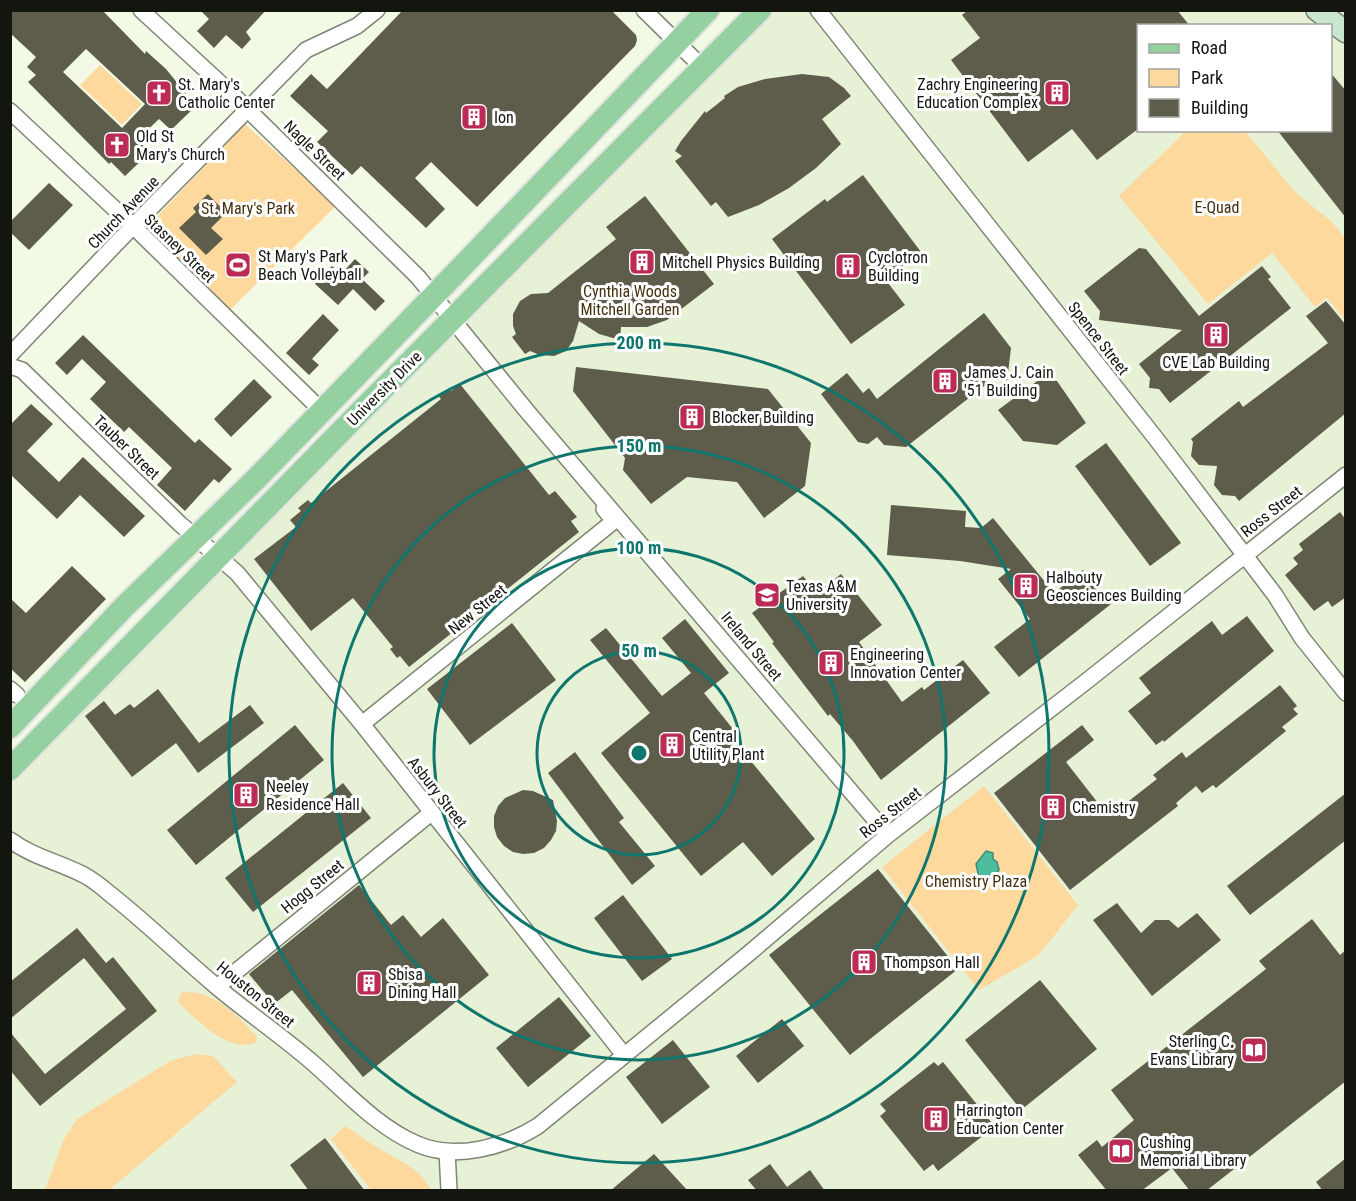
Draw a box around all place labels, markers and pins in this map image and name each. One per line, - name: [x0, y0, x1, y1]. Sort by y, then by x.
- place label: St. Mary's Catholic Center: [178, 75, 275, 112]
- place label: Zachry Engineering Education Complex: [916, 75, 1038, 112]
- church icon: St. Mary's Catholic Center: [144, 78, 174, 108]
- building icon: Zachry Engineering Education Complex: [1042, 78, 1072, 108]
- building icon: Ion: [459, 102, 489, 132]
- place label: Ion: [494, 108, 514, 127]
- place label: Old St Mary's Church: [136, 127, 225, 164]
- church icon: Old St Mary's Church: [102, 130, 132, 160]
- place label: St Mary's Park Beach Volleyball: [258, 247, 362, 284]
- building icon: Mitchell Physics Building: [627, 247, 657, 277]
- place label: Cyclotron Building: [868, 248, 928, 285]
- sports icon: St Mary's Park Beach Volleyball: [223, 250, 253, 280]
- building icon: Cyclotron Building: [833, 251, 863, 281]
- place label: Mitchell Physics Building: [662, 253, 820, 272]
- building icon: CVE Lab Building: [1201, 320, 1231, 350]
- place label: CVE Lab Building: [1162, 353, 1270, 372]
- place label: James J. Cain '51 Building: [964, 363, 1054, 400]
- building icon: James J. Cain '51 Building: [930, 366, 960, 396]
- building icon: Blocker Building: [677, 402, 707, 432]
- place label: Blocker Building: [712, 408, 814, 427]
- place label: Halbouty Geosciences Building: [1046, 568, 1182, 605]
- building icon: Halbouty Geosciences Building: [1011, 571, 1041, 601]
- place label: Texas A&M University: [786, 577, 857, 614]
- school or university icon: Texas A&M University: [752, 580, 782, 610]
- place label: Engineering Innovation Center: [850, 645, 961, 682]
- building icon: Engineering Innovation Center: [816, 648, 846, 678]
- place label: Central Utility Plant: [692, 727, 765, 764]
- building icon: Central Utility Plant: [657, 730, 687, 760]
- centre of rings: [629, 743, 649, 763]
- place label: Neeley Residence Hall: [266, 777, 360, 814]
- building icon: Neeley Residence Hall: [231, 780, 261, 810]
- building icon: Chemistry: [1038, 792, 1068, 822]
- place label: Chemistry: [1072, 798, 1136, 817]
- building icon: Thompson Hall: [849, 947, 879, 977]
- place label: Thompson Hall: [884, 953, 980, 972]
- place label: Sbisa Dining Hall: [388, 965, 456, 1002]
- building icon: Sbisa Dining Hall: [354, 968, 384, 998]
- place label: Sterling C. Evans Library: [1150, 1032, 1234, 1069]
- library icon: Sterling C. Evans Library: [1239, 1035, 1269, 1065]
- place label: Harrington Education Center: [956, 1101, 1064, 1138]
- building icon: Harrington Education Center: [921, 1104, 951, 1134]
- place label: Cushing Memorial Library: [1140, 1133, 1247, 1170]
- library icon: Cushing Memorial Library: [1106, 1136, 1136, 1166]

